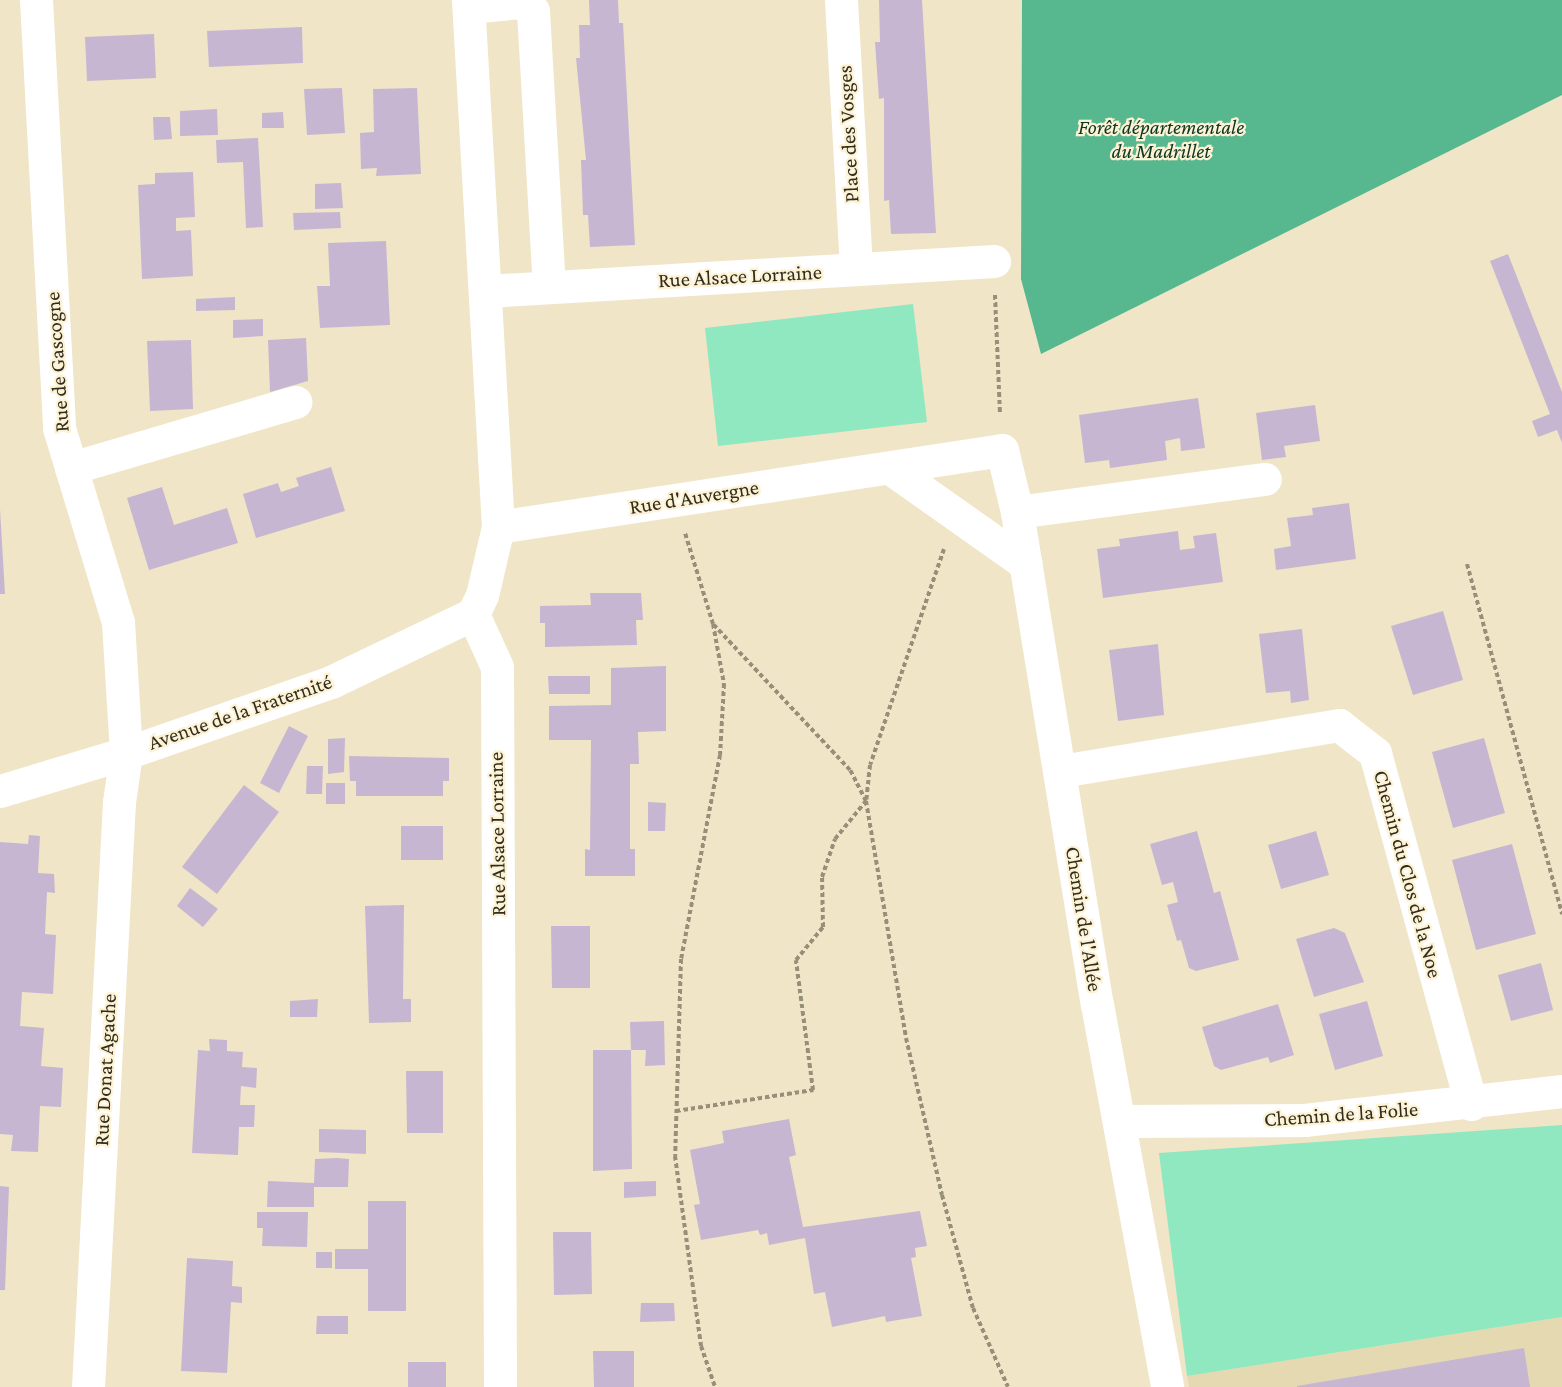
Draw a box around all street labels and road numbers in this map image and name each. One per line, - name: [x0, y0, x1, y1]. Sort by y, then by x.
- street label: Place des Vosges: [832, 65, 864, 203]
- street label: Rue Alsace Lorraine: [657, 259, 823, 293]
- street label: Rue de Gascogne: [40, 291, 74, 433]
- street label: Rue d'Auvergne: [627, 474, 761, 520]
- street label: Avenue de la Fraternité: [145, 669, 335, 755]
- street label: Rue Alsace Lorraine: [483, 752, 511, 916]
- street label: Chemin du Clos de la Noe: [1368, 767, 1448, 981]
- street label: Chemin de l'Allée: [1060, 845, 1108, 993]
- street label: Rue Donat Agache: [88, 993, 122, 1147]
- street label: Chemin de la Folie: [1263, 1096, 1419, 1132]

